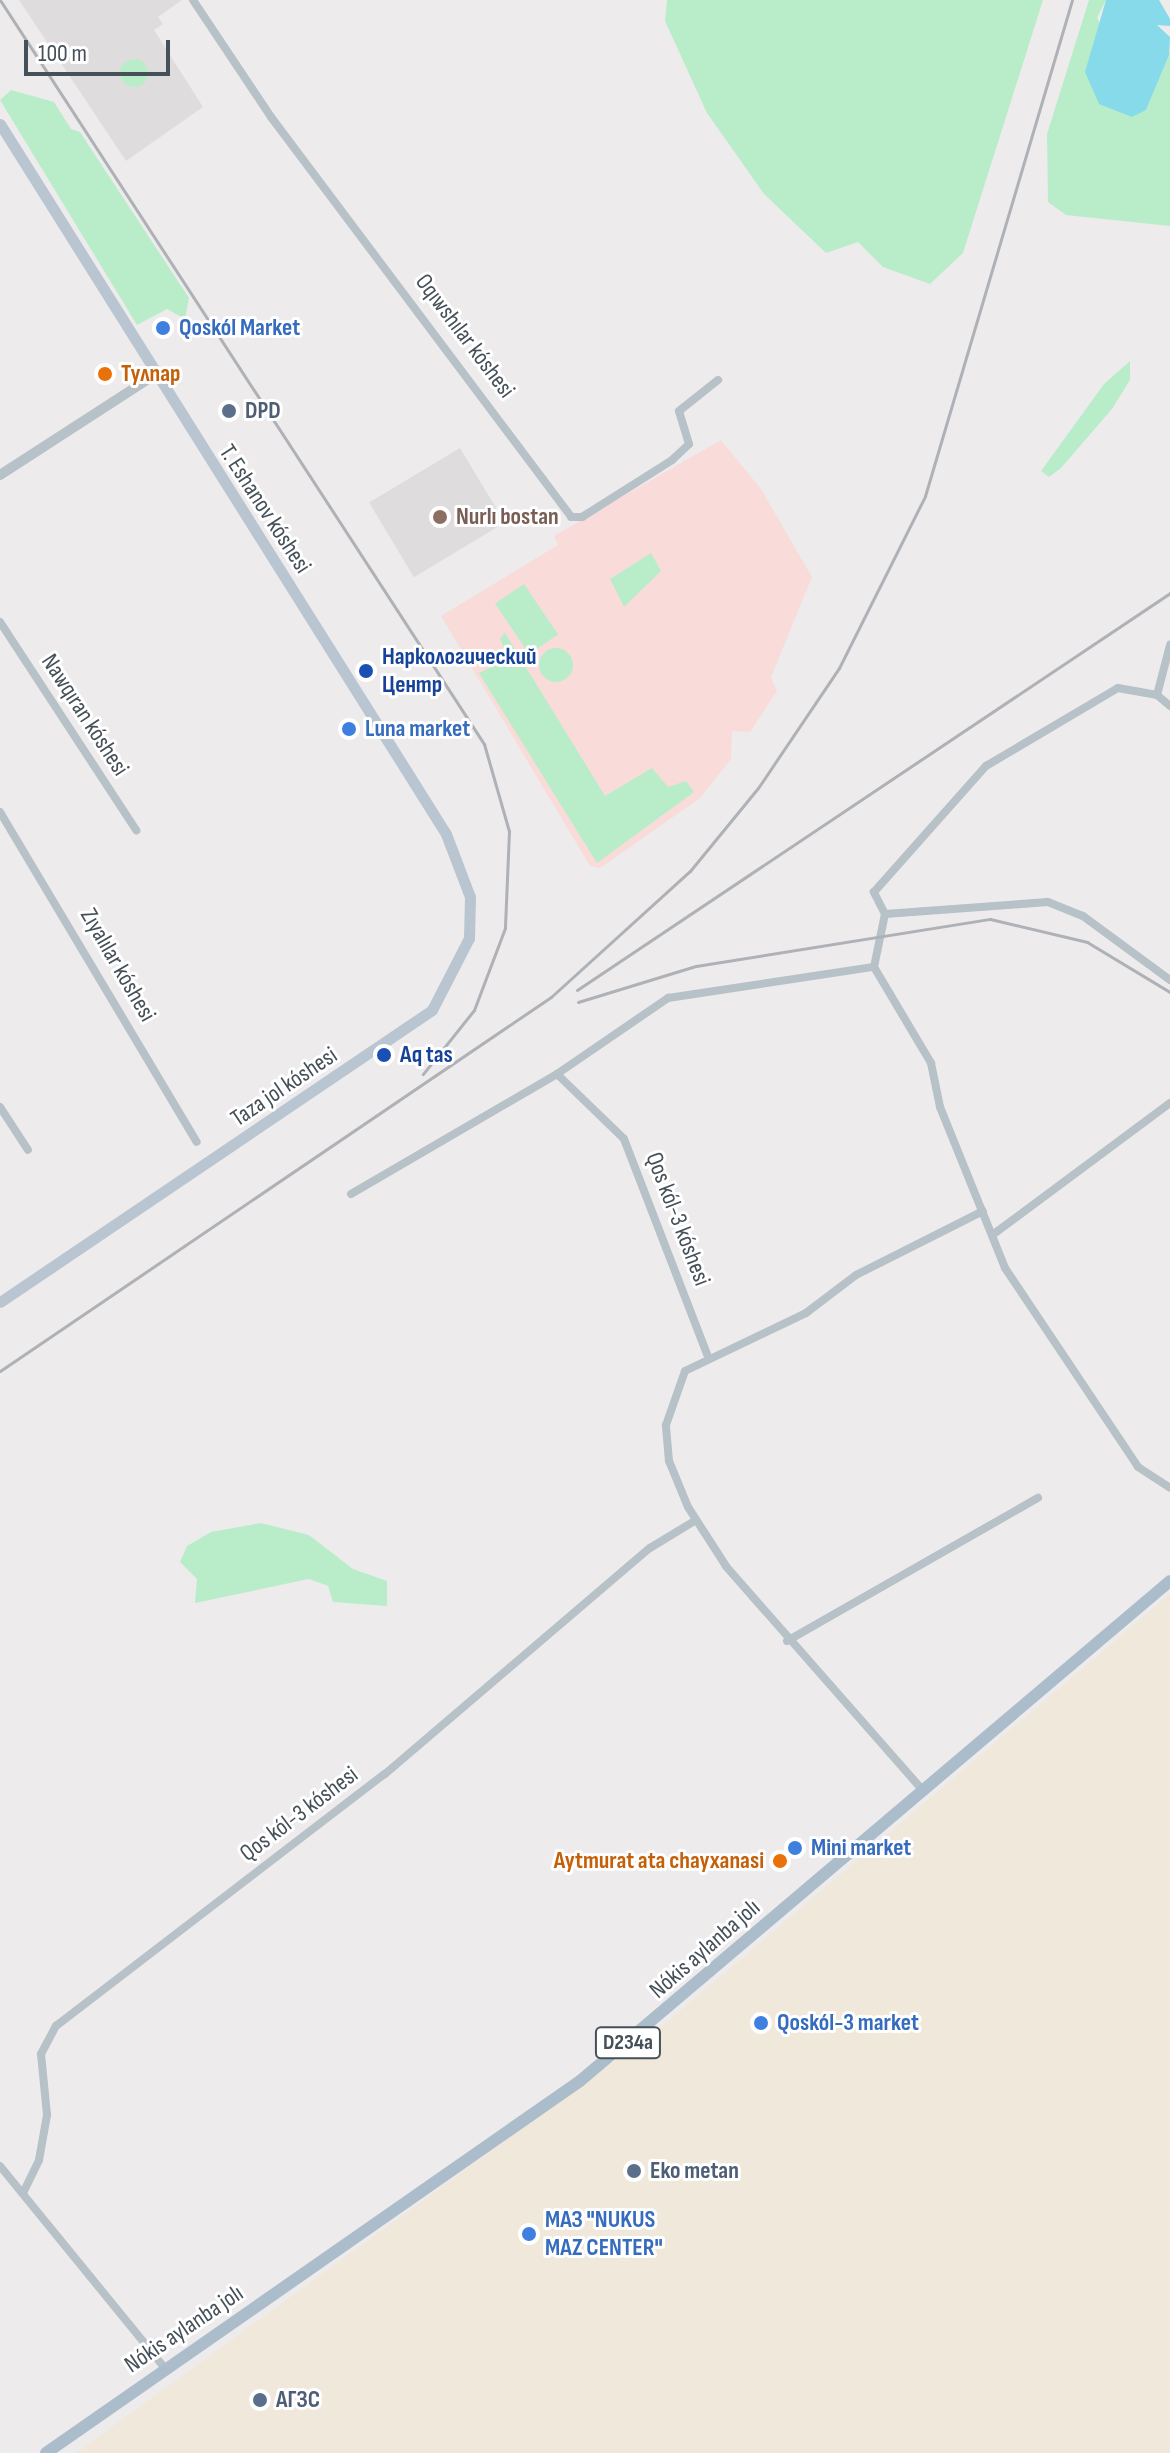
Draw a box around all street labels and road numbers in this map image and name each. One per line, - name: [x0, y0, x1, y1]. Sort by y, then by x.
- street label: Oqıwshılar kóshesi: [409, 268, 521, 404]
- street label: T. Eshanov kóshesi: [213, 439, 317, 579]
- street label: Nawqıran kóshesi: [35, 649, 135, 781]
- street label: Zıyalılar kóshesi: [74, 903, 162, 1027]
- street label: Taza jol kóshesi: [225, 1041, 343, 1133]
- street label: Qos kól-3 kóshesi: [639, 1148, 717, 1290]
- street label: Qos kól-3 kóshesi: [234, 1760, 364, 1868]
- street label: Nókis aylanba jolı: [644, 1893, 766, 2005]
- road number: D234a: [594, 2025, 662, 2061]
- street label: Nókis aylanba jolı: [119, 2279, 249, 2379]

